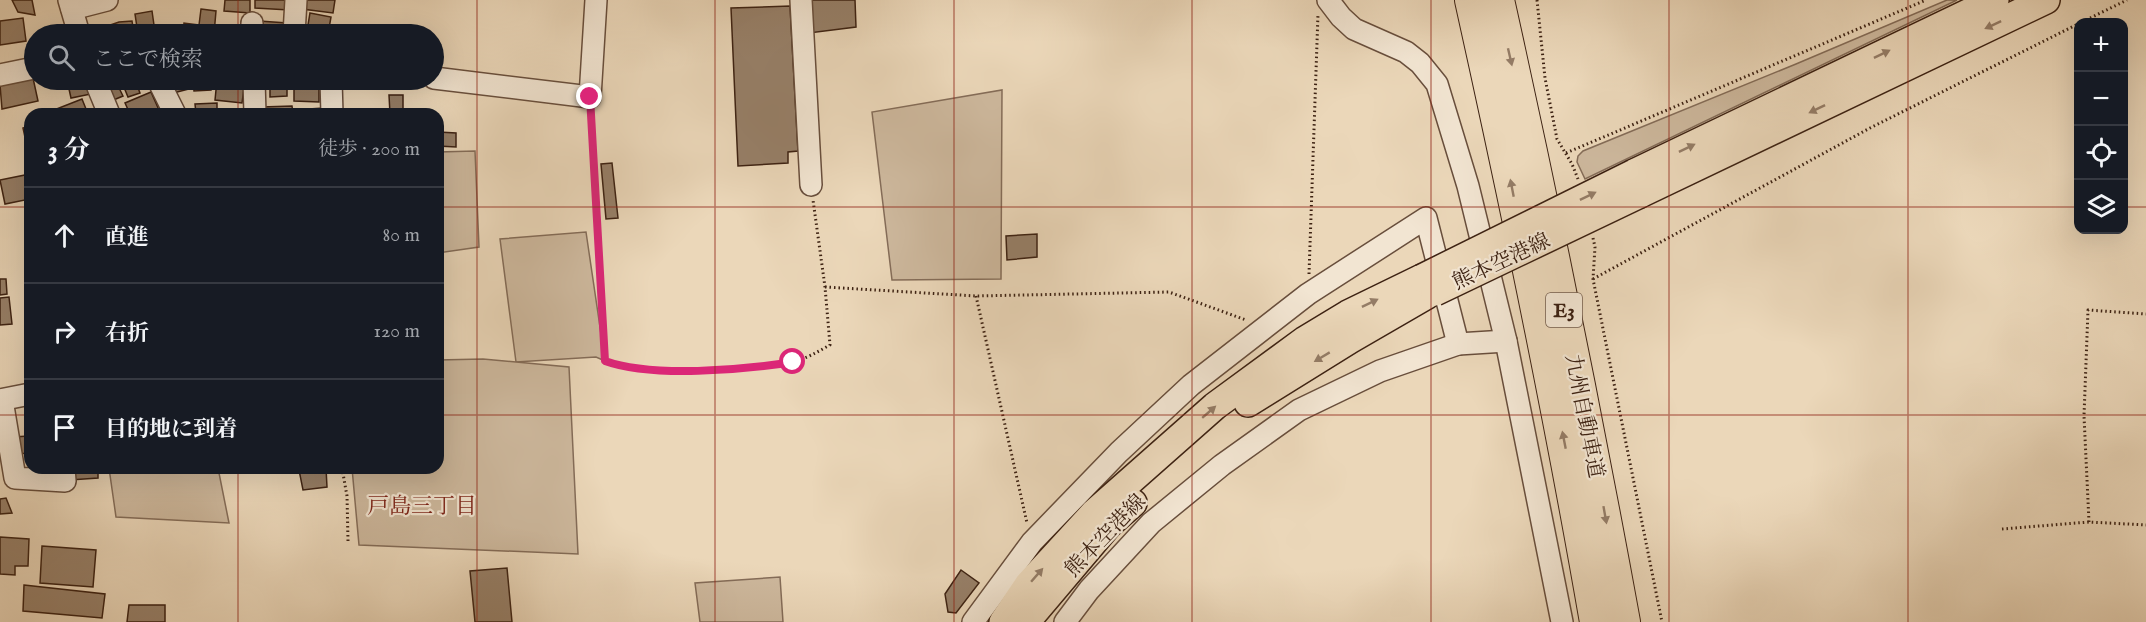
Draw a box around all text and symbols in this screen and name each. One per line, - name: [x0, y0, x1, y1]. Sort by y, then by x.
- map controls: [2074, 18, 2128, 234]
- button: +: [2074, 18, 2128, 72]
- one-way arrow: [1985, 21, 2002, 30]
- search box: [24, 24, 444, 90]
- icon: search: [45, 41, 78, 74]
- text: ここで検索: [93, 46, 203, 74]
- one-way arrow: [1506, 48, 1516, 66]
- one-way arrow: [1873, 50, 1890, 59]
- button: −: [2074, 72, 2128, 126]
- route end: [576, 83, 602, 109]
- one-way arrow: [1809, 105, 1826, 114]
- button: locate: [2074, 126, 2128, 180]
- text: 3 分: [48, 134, 89, 167]
- text: 徒歩 · 200 m: [318, 137, 420, 162]
- one-way arrow: [1679, 144, 1696, 153]
- one-way arrow: [1507, 178, 1517, 197]
- button: layers: [2074, 180, 2128, 234]
- one-way arrow: [1579, 192, 1596, 201]
- icon: ahead: [48, 219, 81, 252]
- text: 80 m: [383, 223, 420, 248]
- text: 直進: [105, 224, 149, 252]
- street label: 熊本空港線: [1448, 228, 1555, 297]
- road number: E3: [1546, 293, 1582, 327]
- one-way arrow: [1362, 299, 1379, 308]
- icon: right: [48, 315, 81, 348]
- text: 120 m: [374, 319, 420, 344]
- text: 右折: [105, 320, 149, 348]
- route start: [779, 348, 805, 374]
- one-way arrow: [1314, 351, 1330, 362]
- street label: 九州自動車道: [1558, 352, 1609, 481]
- one-way arrow: [1201, 406, 1216, 419]
- icon: arrive: [48, 411, 81, 444]
- text: 目的地に到着: [105, 416, 237, 444]
- one-way arrow: [1559, 431, 1568, 450]
- street label: 熊本空港線: [1060, 489, 1152, 583]
- district label: 戸島三丁目: [367, 493, 477, 521]
- one-way arrow: [1601, 506, 1610, 525]
- one-way arrow: [1030, 568, 1043, 583]

